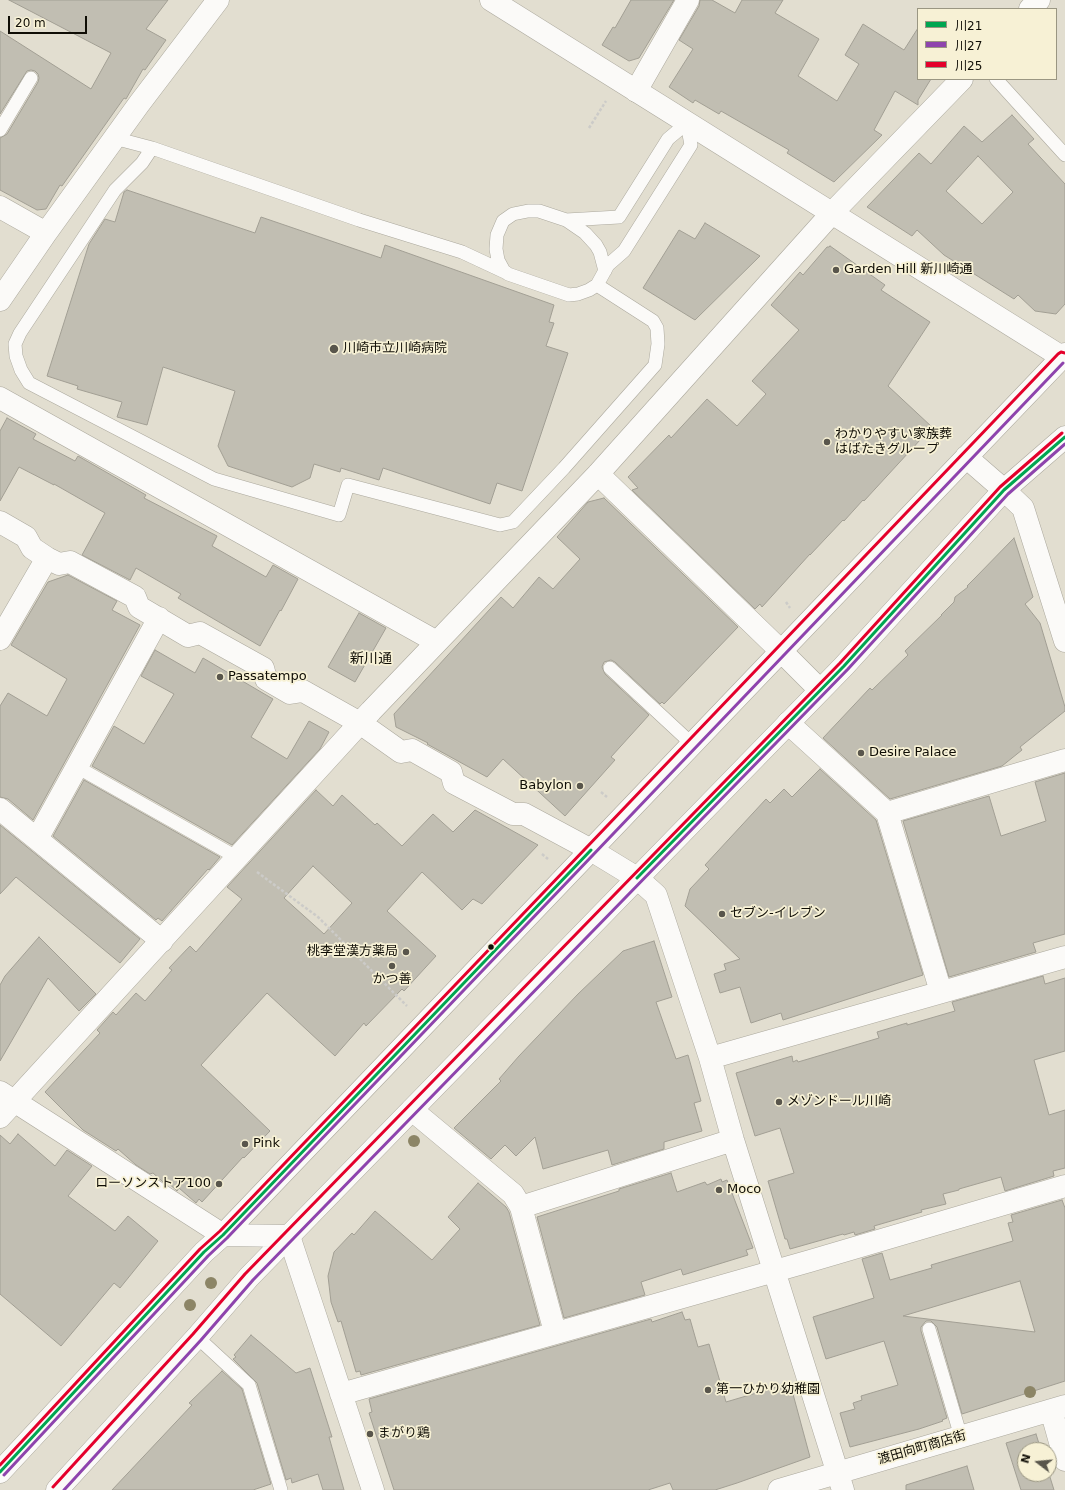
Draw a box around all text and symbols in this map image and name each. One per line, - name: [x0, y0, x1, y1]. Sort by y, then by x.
- scale bar: [10, 8, 89, 34]
- legend: [917, 8, 1057, 80]
- text: 20 m: [15, 16, 46, 30]
- text: 川21: [955, 19, 982, 33]
- text: 川27: [955, 39, 982, 53]
- text: 川25: [955, 59, 982, 73]
- place label: Garden Hill 新川崎通: [844, 262, 973, 278]
- marker: Garden Hill 新川崎通: [831, 265, 841, 275]
- place label: 川崎市立川崎病院: [343, 341, 447, 357]
- marker: 川崎市立川崎病院: [328, 343, 340, 355]
- place label: わかりやすい家族葬 はばたきグループ: [835, 427, 952, 458]
- marker: わかりやすい家族葬 はばたきグループ: [822, 437, 832, 447]
- district label: 新川通: [350, 651, 392, 667]
- place label: Passatempo: [228, 669, 307, 685]
- marker: Passatempo: [215, 672, 225, 682]
- place label: Desire Palace: [869, 745, 957, 761]
- marker: Desire Palace: [856, 748, 866, 758]
- place label: Babylon: [519, 778, 572, 794]
- marker: Babylon: [575, 781, 585, 791]
- place label: セブン-イレブン: [730, 906, 826, 922]
- marker: セブン-イレブン: [717, 909, 727, 919]
- unlabelled marker: [486, 942, 496, 952]
- place label: 桃李堂漢方薬局: [307, 944, 398, 960]
- marker: 桃李堂漢方薬局: [401, 947, 411, 957]
- marker: かつ善: [387, 961, 397, 971]
- place label: かつ善: [373, 972, 411, 988]
- place label: メゾンドール川崎: [787, 1094, 891, 1110]
- marker: メゾンドール川崎: [774, 1097, 784, 1107]
- place label: Pink: [253, 1136, 280, 1152]
- marker: Pink: [240, 1139, 250, 1149]
- place label: ローソンストア100: [95, 1176, 211, 1192]
- marker: ローソンストア100: [214, 1179, 224, 1189]
- place label: Moco: [727, 1182, 761, 1198]
- marker: Moco: [714, 1185, 724, 1195]
- place label: 第一ひかり幼稚園: [716, 1382, 820, 1398]
- marker: 第一ひかり幼稚園: [703, 1385, 713, 1395]
- place label: まがり鶏: [378, 1426, 430, 1442]
- street label: 渡田向町商店街: [876, 1428, 968, 1468]
- marker: まがり鶏: [365, 1429, 375, 1439]
- north arrow: [1017, 1442, 1057, 1482]
- text: N: [1018, 1453, 1033, 1465]

